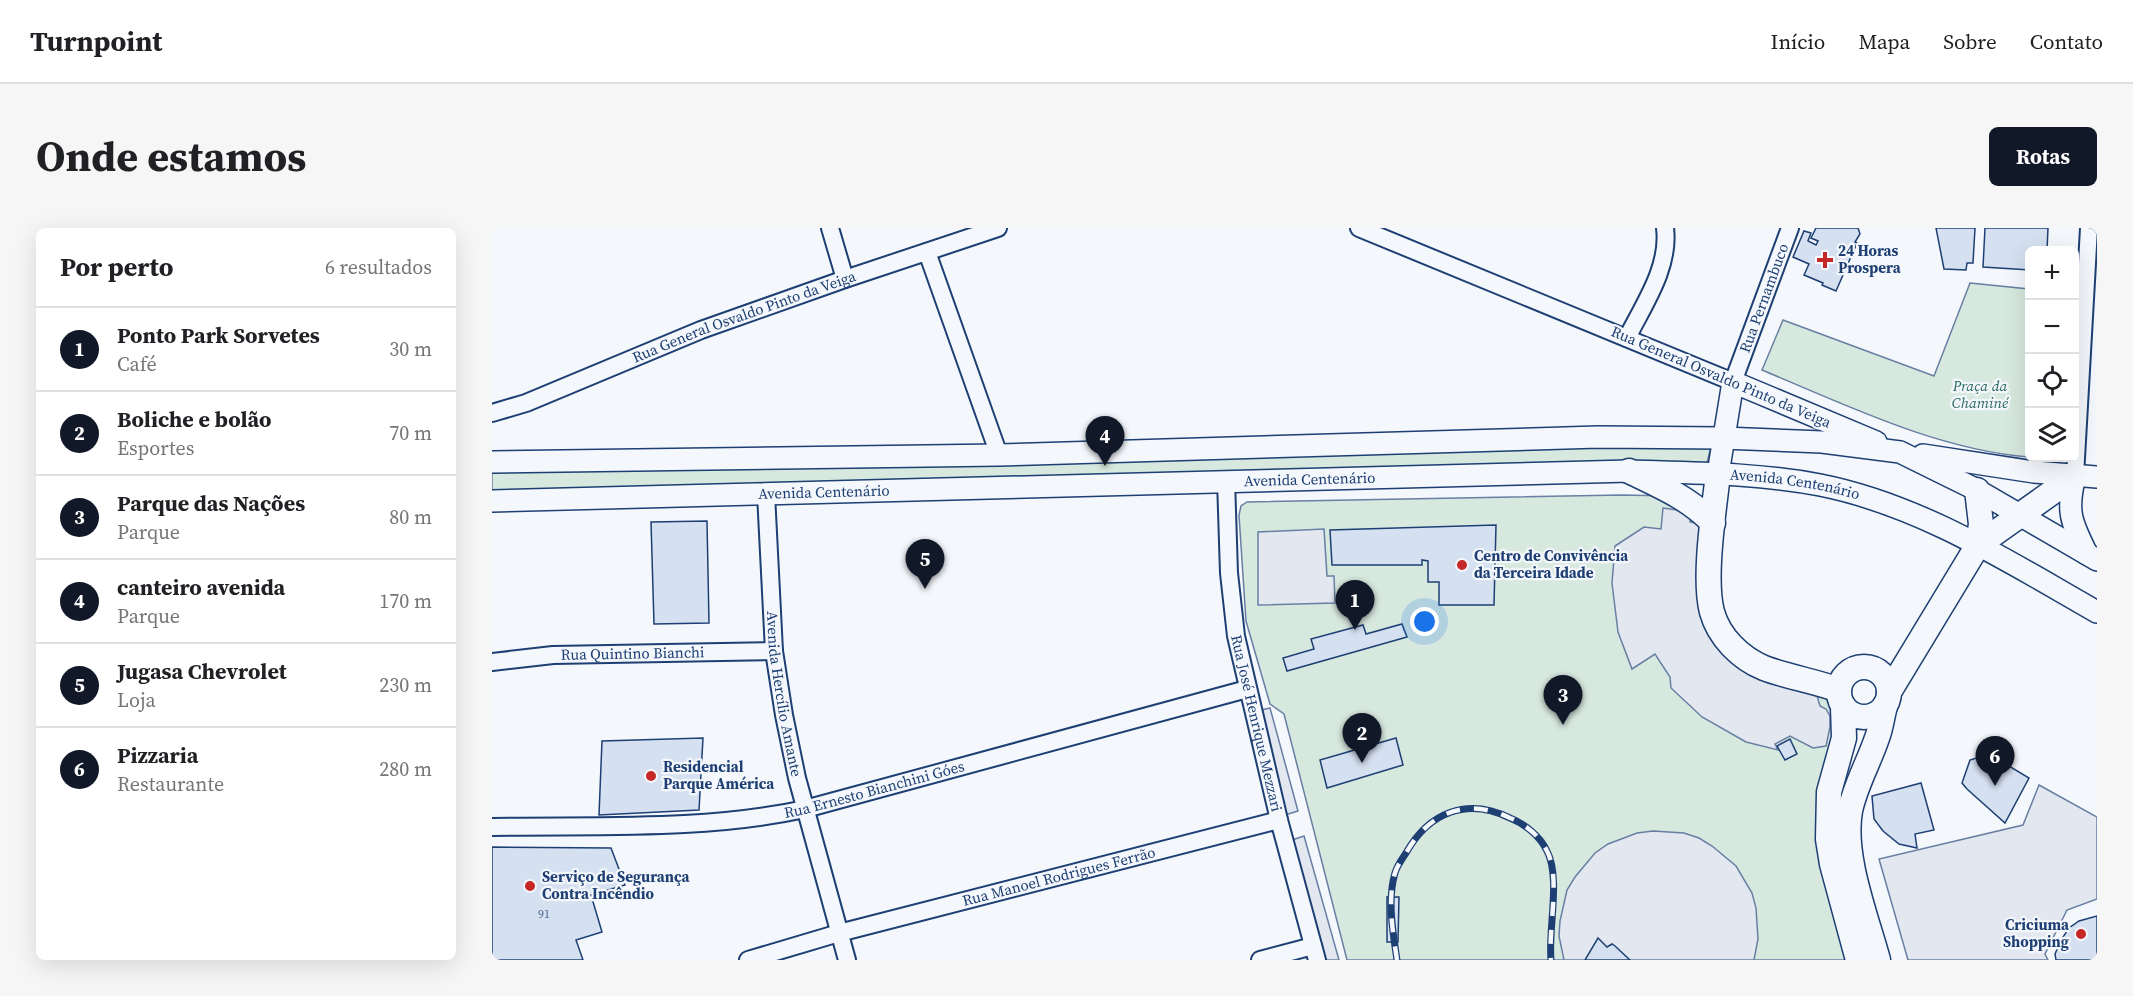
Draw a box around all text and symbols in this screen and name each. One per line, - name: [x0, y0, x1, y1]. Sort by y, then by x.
- text: Turnpoint: [30, 22, 162, 60]
- text: Início: [1771, 27, 1825, 56]
- text: Mapa: [1858, 27, 1910, 56]
- text: Sobre: [1943, 27, 1997, 56]
- text: Contato: [2030, 27, 2103, 56]
- text: Onde estamos: [36, 127, 306, 185]
- button: Rotas: [1989, 127, 2097, 186]
- street label: Rua Pernambuco: [1734, 240, 1793, 355]
- place label: 24 Horas Prospera: [1838, 240, 1902, 278]
- map controls: [2025, 246, 2079, 462]
- button: +: [2025, 246, 2079, 300]
- text: Por perto: [60, 249, 174, 285]
- marker: 24 Horas Prospera: [1816, 251, 1834, 269]
- text: 6 resultados: [325, 253, 432, 281]
- street label: Rua General Osvaldo Pinto da Veiga: [629, 265, 859, 368]
- button: −: [2025, 300, 2079, 354]
- text: Ponto Park Sorvetes: [117, 320, 320, 350]
- street label: Rua General Osvaldo Pinto da Veiga: [1608, 321, 1835, 433]
- text: 1: [74, 335, 85, 363]
- text: 30 m: [389, 335, 432, 363]
- text: Café: [117, 350, 157, 378]
- button: locate: [2025, 354, 2079, 408]
- park label: Praça da Chaminé: [1952, 375, 2009, 413]
- text: Boliche e bolão: [117, 404, 272, 434]
- button: layers: [2025, 408, 2079, 462]
- pin: 4: [1086, 416, 1124, 466]
- text: 2: [74, 419, 85, 447]
- text: 70 m: [389, 419, 432, 447]
- text: Esportes: [117, 434, 194, 462]
- street label: Avenida Centenário: [1729, 464, 1862, 504]
- street label: Avenida Centenário: [1244, 467, 1376, 491]
- street label: Avenida Centenário: [758, 480, 890, 504]
- text: Parque das Nações: [117, 488, 305, 518]
- text: 3: [74, 503, 85, 531]
- text: 80 m: [389, 503, 432, 531]
- text: Parque: [117, 518, 180, 546]
- pin: 5: [906, 540, 944, 589]
- place label: Centro de Convivência da Terceira Idade: [1474, 545, 1629, 583]
- marker: Centro de Convivência da Terceira Idade: [1455, 558, 1469, 572]
- text: canteiro avenida: [117, 572, 285, 602]
- pin: 1: [1336, 580, 1374, 630]
- text: 4: [74, 587, 85, 615]
- text: 170 m: [379, 587, 432, 615]
- text: Parque: [117, 602, 180, 630]
- your location: [1410, 607, 1439, 636]
- street label: Avenida Hercílio Amante: [762, 610, 808, 779]
- street label: Rua José Henrique Mezzari: [1226, 633, 1288, 814]
- street label: Rua Quintino Bianchi: [560, 641, 705, 665]
- text: Jugasa Chevrolet: [117, 656, 287, 686]
- text: 5: [74, 671, 85, 699]
- text: 230 m: [379, 671, 432, 699]
- pin: 3: [1544, 676, 1582, 725]
- text: Loja: [117, 686, 156, 714]
- pin: 2: [1342, 714, 1382, 763]
- pin: 6: [1976, 736, 2014, 786]
- text: Pizzaria: [117, 740, 198, 770]
- text: 6: [74, 755, 85, 783]
- text: 280 m: [379, 755, 432, 783]
- street label: Rua Ernesto Bianchini Góes: [782, 755, 967, 823]
- place label: Residencial Parque América: [663, 756, 775, 794]
- marker: Residencial Parque América: [644, 769, 658, 783]
- text: Restaurante: [117, 770, 224, 798]
- street label: Rua Manoel Rodrigues Ferrão: [960, 841, 1158, 911]
- place label: Serviço de Segurança Contra Incêndio: [542, 866, 691, 904]
- marker: Serviço de Segurança Contra Incêndio: [523, 879, 537, 893]
- house number: 91: [538, 906, 550, 922]
- place label: Criciuma Shopping: [2003, 914, 2070, 952]
- marker: Criciuma Shopping: [2074, 927, 2088, 941]

